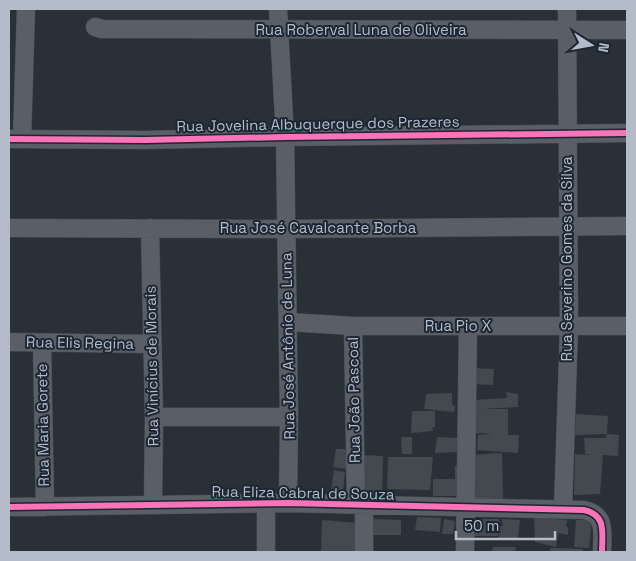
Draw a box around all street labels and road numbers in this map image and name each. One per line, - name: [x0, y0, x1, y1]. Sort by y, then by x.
- street label: Rua Roberval Luna de Oliveira: [255, 20, 467, 39]
- street label: Rua Jovelina Albuquerque dos Prazeres: [176, 112, 460, 135]
- street label: Rua Severino Gomes da Silva: [557, 156, 576, 362]
- street label: Rua José Cavalcante Borba: [220, 218, 417, 237]
- street label: Rua José Antônio de Luna: [276, 252, 299, 440]
- street label: Rua Vinícius de Morais: [141, 285, 162, 446]
- street label: Rua Pio X: [425, 316, 492, 335]
- street label: Rua Elis Regina: [26, 332, 135, 353]
- street label: Rua João Pascoal: [343, 337, 364, 463]
- street label: Rua Maria Gorete: [32, 363, 53, 487]
- street label: Rua Eliza Cabral de Souza: [211, 481, 395, 504]

